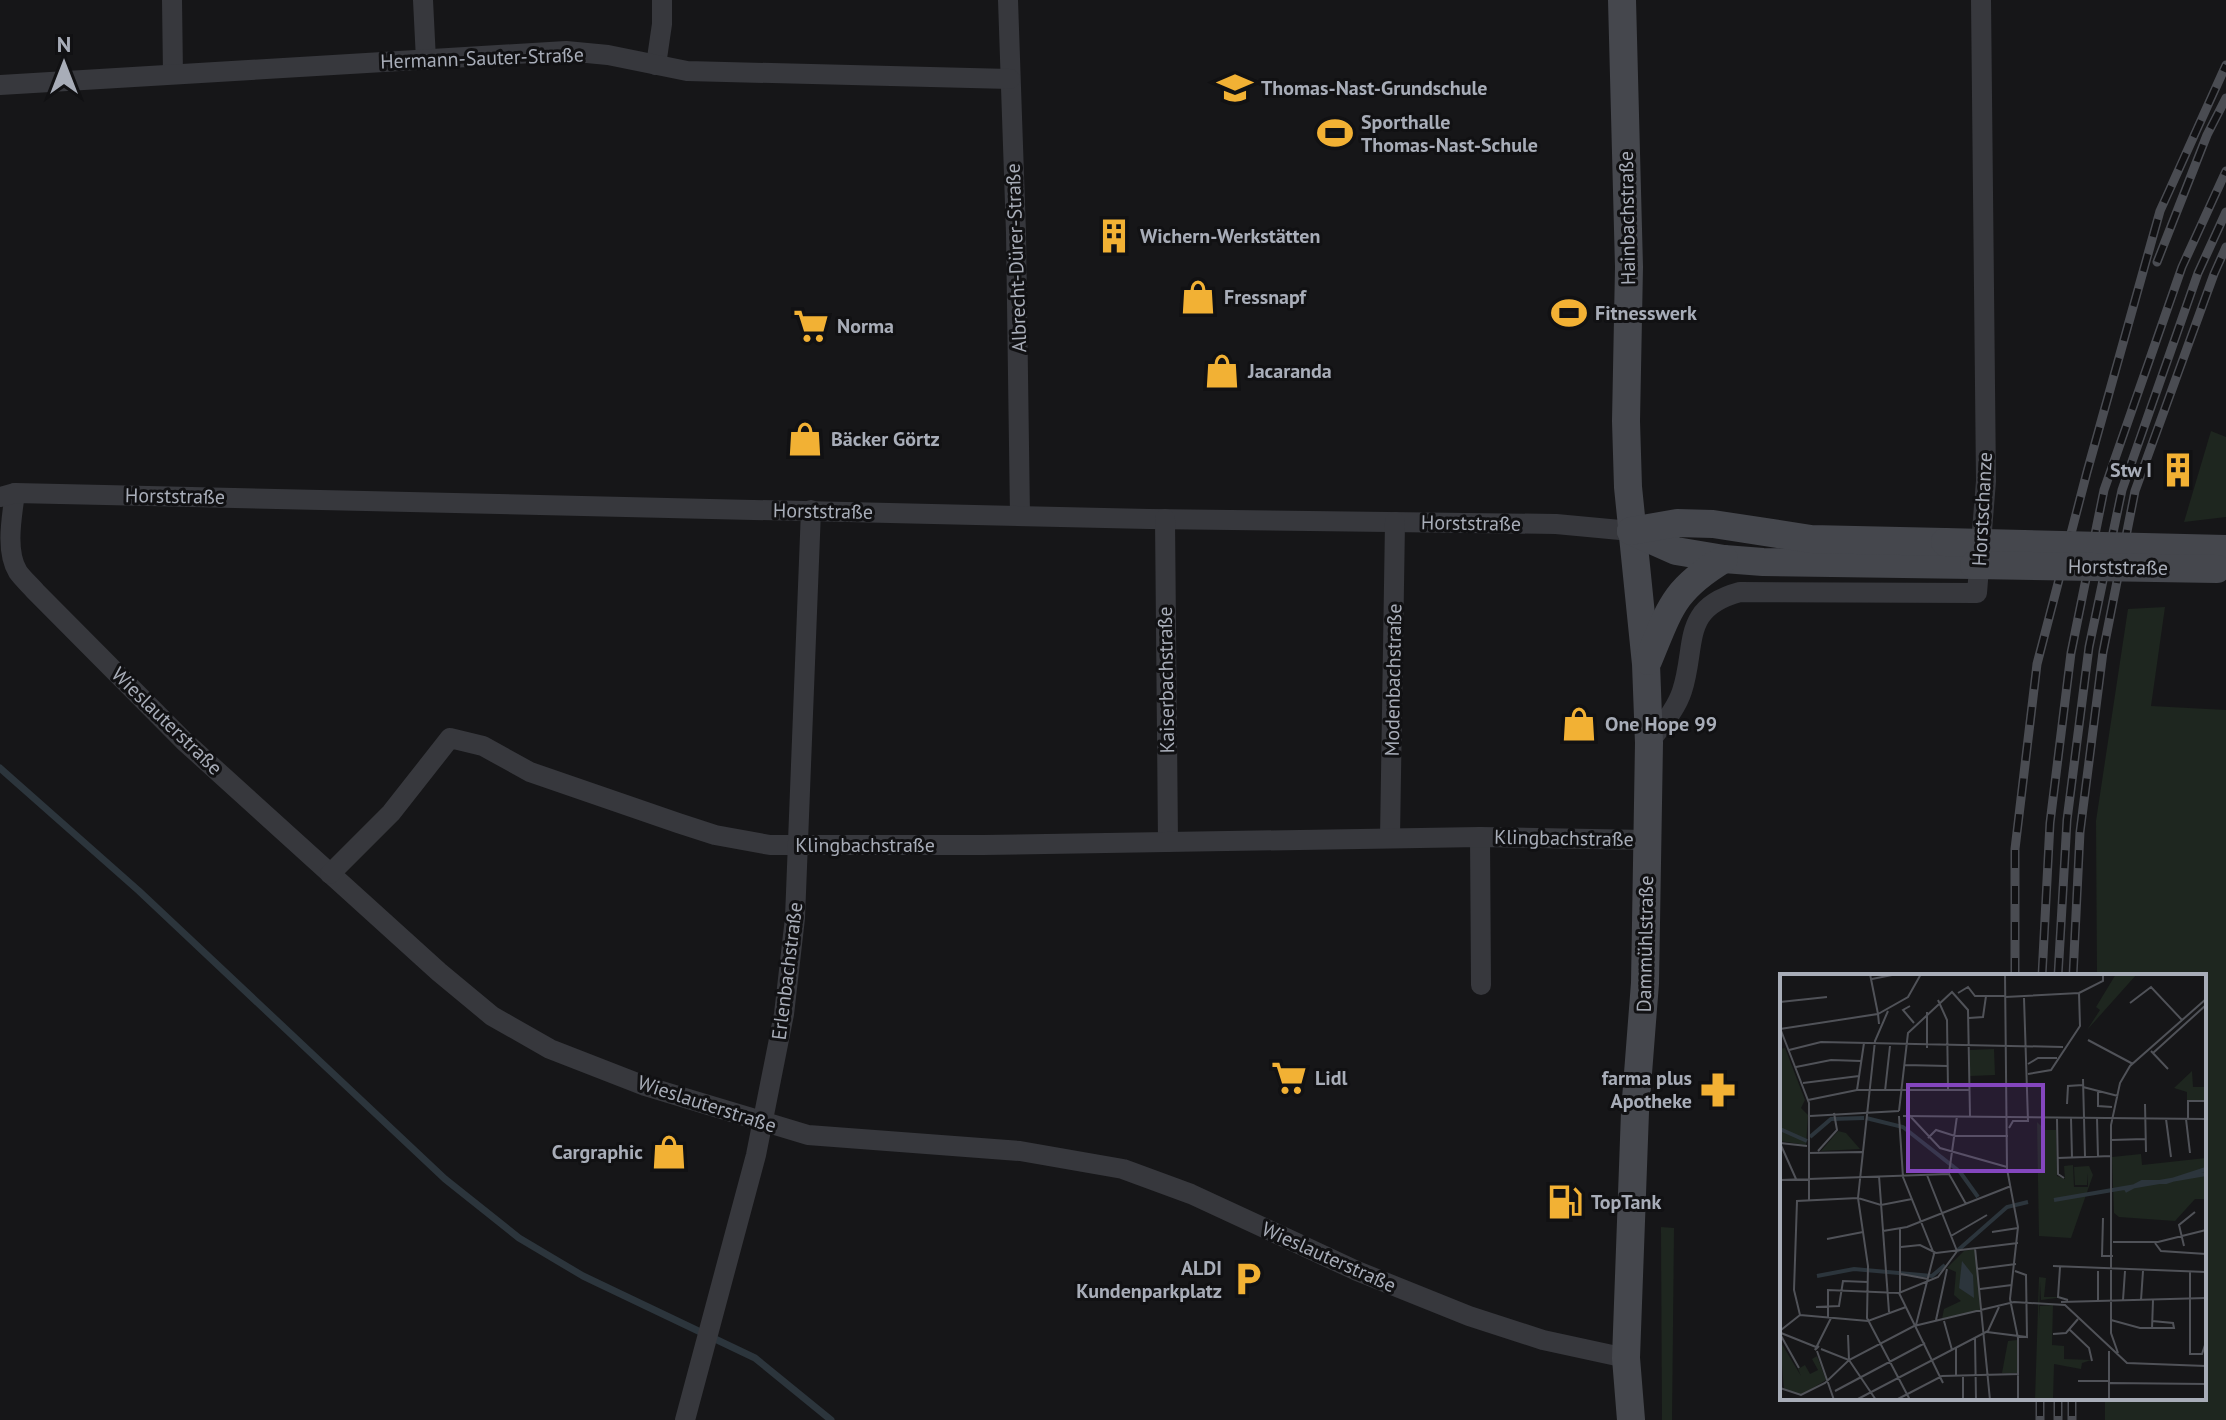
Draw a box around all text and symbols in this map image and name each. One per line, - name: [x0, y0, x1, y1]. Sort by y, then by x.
- north arrow: [24, 24, 104, 104]
- text: N: [57, 30, 71, 58]
- street label: Hermann-Sauter-Straße: [380, 41, 584, 75]
- school or university icon: Thomas-Nast-Grundschule: [1216, 69, 1254, 107]
- place label: Thomas-Nast-Grundschule: [1261, 75, 1487, 101]
- place label: Sporthalle Thomas-Nast-Schule: [1361, 109, 1538, 158]
- sports icon: Sporthalle Thomas-Nast-Schule: [1316, 114, 1354, 152]
- street label: Hainbachstraße: [1613, 151, 1641, 285]
- street label: Albrecht-Dürer-Straße: [1000, 163, 1032, 353]
- building icon: Wichern-Werkstätten: [1095, 217, 1133, 255]
- place label: Wichern-Werkstätten: [1140, 223, 1320, 249]
- shop icon: Fressnapf: [1179, 278, 1217, 316]
- place label: Fressnapf: [1224, 284, 1308, 310]
- sports icon: Fitnesswerk: [1550, 294, 1588, 332]
- place label: Fitnesswerk: [1595, 300, 1697, 326]
- supermarket icon: Norma: [792, 307, 830, 345]
- place label: Norma: [837, 313, 894, 339]
- shop icon: Jacaranda: [1203, 352, 1241, 390]
- place label: Jacaranda: [1247, 358, 1332, 384]
- shop icon: Bäcker Görtz: [786, 420, 824, 458]
- place label: Bäcker Görtz: [831, 426, 940, 452]
- street label: Horstschanze: [1966, 451, 1998, 567]
- building icon: Stw I: [2159, 451, 2197, 489]
- place label: Stw I: [2110, 457, 2152, 483]
- street label: Horststraße: [125, 482, 225, 510]
- street label: Horststraße: [773, 497, 873, 525]
- street label: Horststraße: [1421, 509, 1521, 537]
- street label: Horststraße: [2068, 553, 2168, 581]
- street label: Modenbachstraße: [1379, 603, 1407, 757]
- street label: Kaiserbachstraße: [1152, 606, 1180, 754]
- street label: Wieslauterstraße: [106, 661, 228, 781]
- shop icon: One Hope 99: [1560, 705, 1598, 743]
- place label: One Hope 99: [1605, 711, 1717, 737]
- street label: Klingbachstraße: [1494, 824, 1634, 852]
- street label: Klingbachstraße: [795, 832, 935, 858]
- street label: Dammühlstraße: [1631, 875, 1659, 1013]
- street label: Erlenbachstraße: [766, 900, 808, 1042]
- inset map: [1780, 974, 2206, 1400]
- supermarket icon: Lidl: [1270, 1059, 1308, 1097]
- place label: Lidl: [1315, 1065, 1347, 1091]
- place label: farma plus Apotheke: [1602, 1065, 1692, 1114]
- street label: Wieslauterstraße: [634, 1069, 780, 1139]
- pharmacy icon: farma plus Apotheke: [1699, 1071, 1737, 1109]
- shop icon: Cargraphic: [650, 1133, 688, 1171]
- place label: Cargraphic: [552, 1139, 643, 1165]
- fuel station icon: TopTank: [1546, 1183, 1584, 1221]
- place label: TopTank: [1591, 1189, 1661, 1215]
- street label: Wieslauterstraße: [1258, 1216, 1400, 1298]
- place label: ALDI Kundenparkplatz: [1076, 1255, 1222, 1304]
- parking icon: ALDI Kundenparkplatz: [1229, 1260, 1267, 1298]

